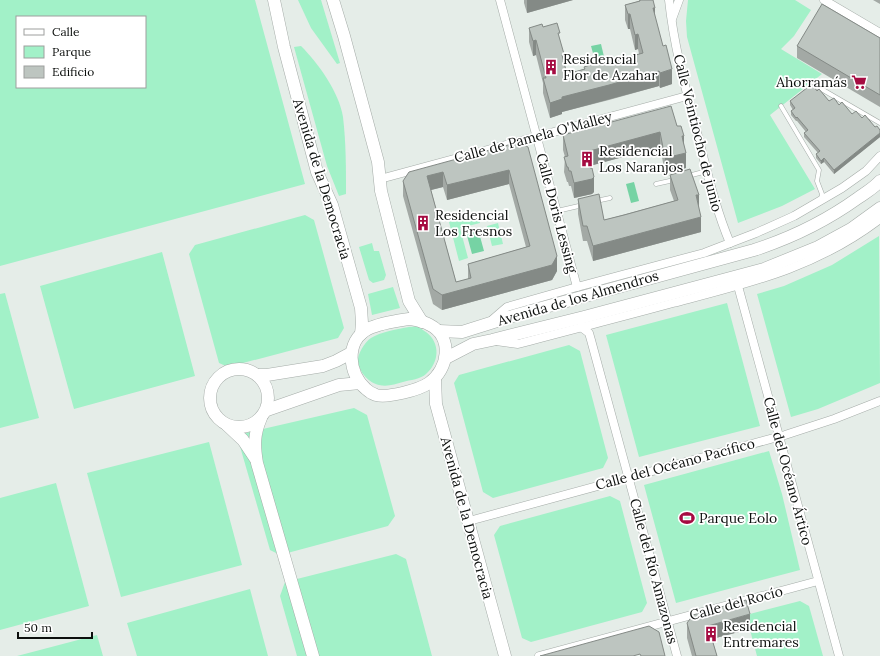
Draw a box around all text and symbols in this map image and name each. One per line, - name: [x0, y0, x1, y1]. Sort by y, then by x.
- legend: [16, 16, 146, 88]
- text: Calle: [52, 24, 80, 39]
- text: Parque: [52, 44, 92, 59]
- place label: Residencial Flor de Azahar: [563, 50, 657, 84]
- street label: Calle Veintiocho de junio: [670, 52, 726, 214]
- building icon: Residencial Flor de Azahar: [542, 58, 560, 76]
- text: Edificio: [52, 64, 94, 79]
- place label: Ahorramás: [775, 73, 847, 91]
- supermarket icon: Ahorramás: [850, 73, 868, 91]
- street label: Avenida de la Democracia: [289, 96, 355, 262]
- street label: Calle de Pamela O'Malley: [452, 107, 614, 167]
- place label: Residencial Los Naranjos: [599, 142, 683, 176]
- building icon: Residencial Los Naranjos: [578, 150, 596, 168]
- street label: Calle Doris Lessing: [532, 151, 582, 275]
- place label: Residencial Los Fresnos: [435, 206, 512, 240]
- building icon: Residencial Los Fresnos: [414, 214, 432, 232]
- street label: Avenida de los Almendros: [494, 266, 661, 330]
- street label: Calle del Océano Ártico: [760, 395, 816, 547]
- street label: Avenida de la Democracia: [436, 434, 497, 601]
- street label: Calle del Océano Pacífico: [593, 434, 757, 494]
- street label: Calle del Río Amazonas: [626, 496, 682, 646]
- sports icon: Parque Eolo: [678, 509, 696, 527]
- place label: Parque Eolo: [699, 509, 777, 527]
- street label: Calle del Rocío: [687, 582, 785, 624]
- scale bar: [18, 614, 92, 640]
- place label: Residencial Entremares: [723, 617, 799, 651]
- text: 50 m: [24, 620, 52, 635]
- building icon: Residencial Entremares: [702, 625, 720, 643]

